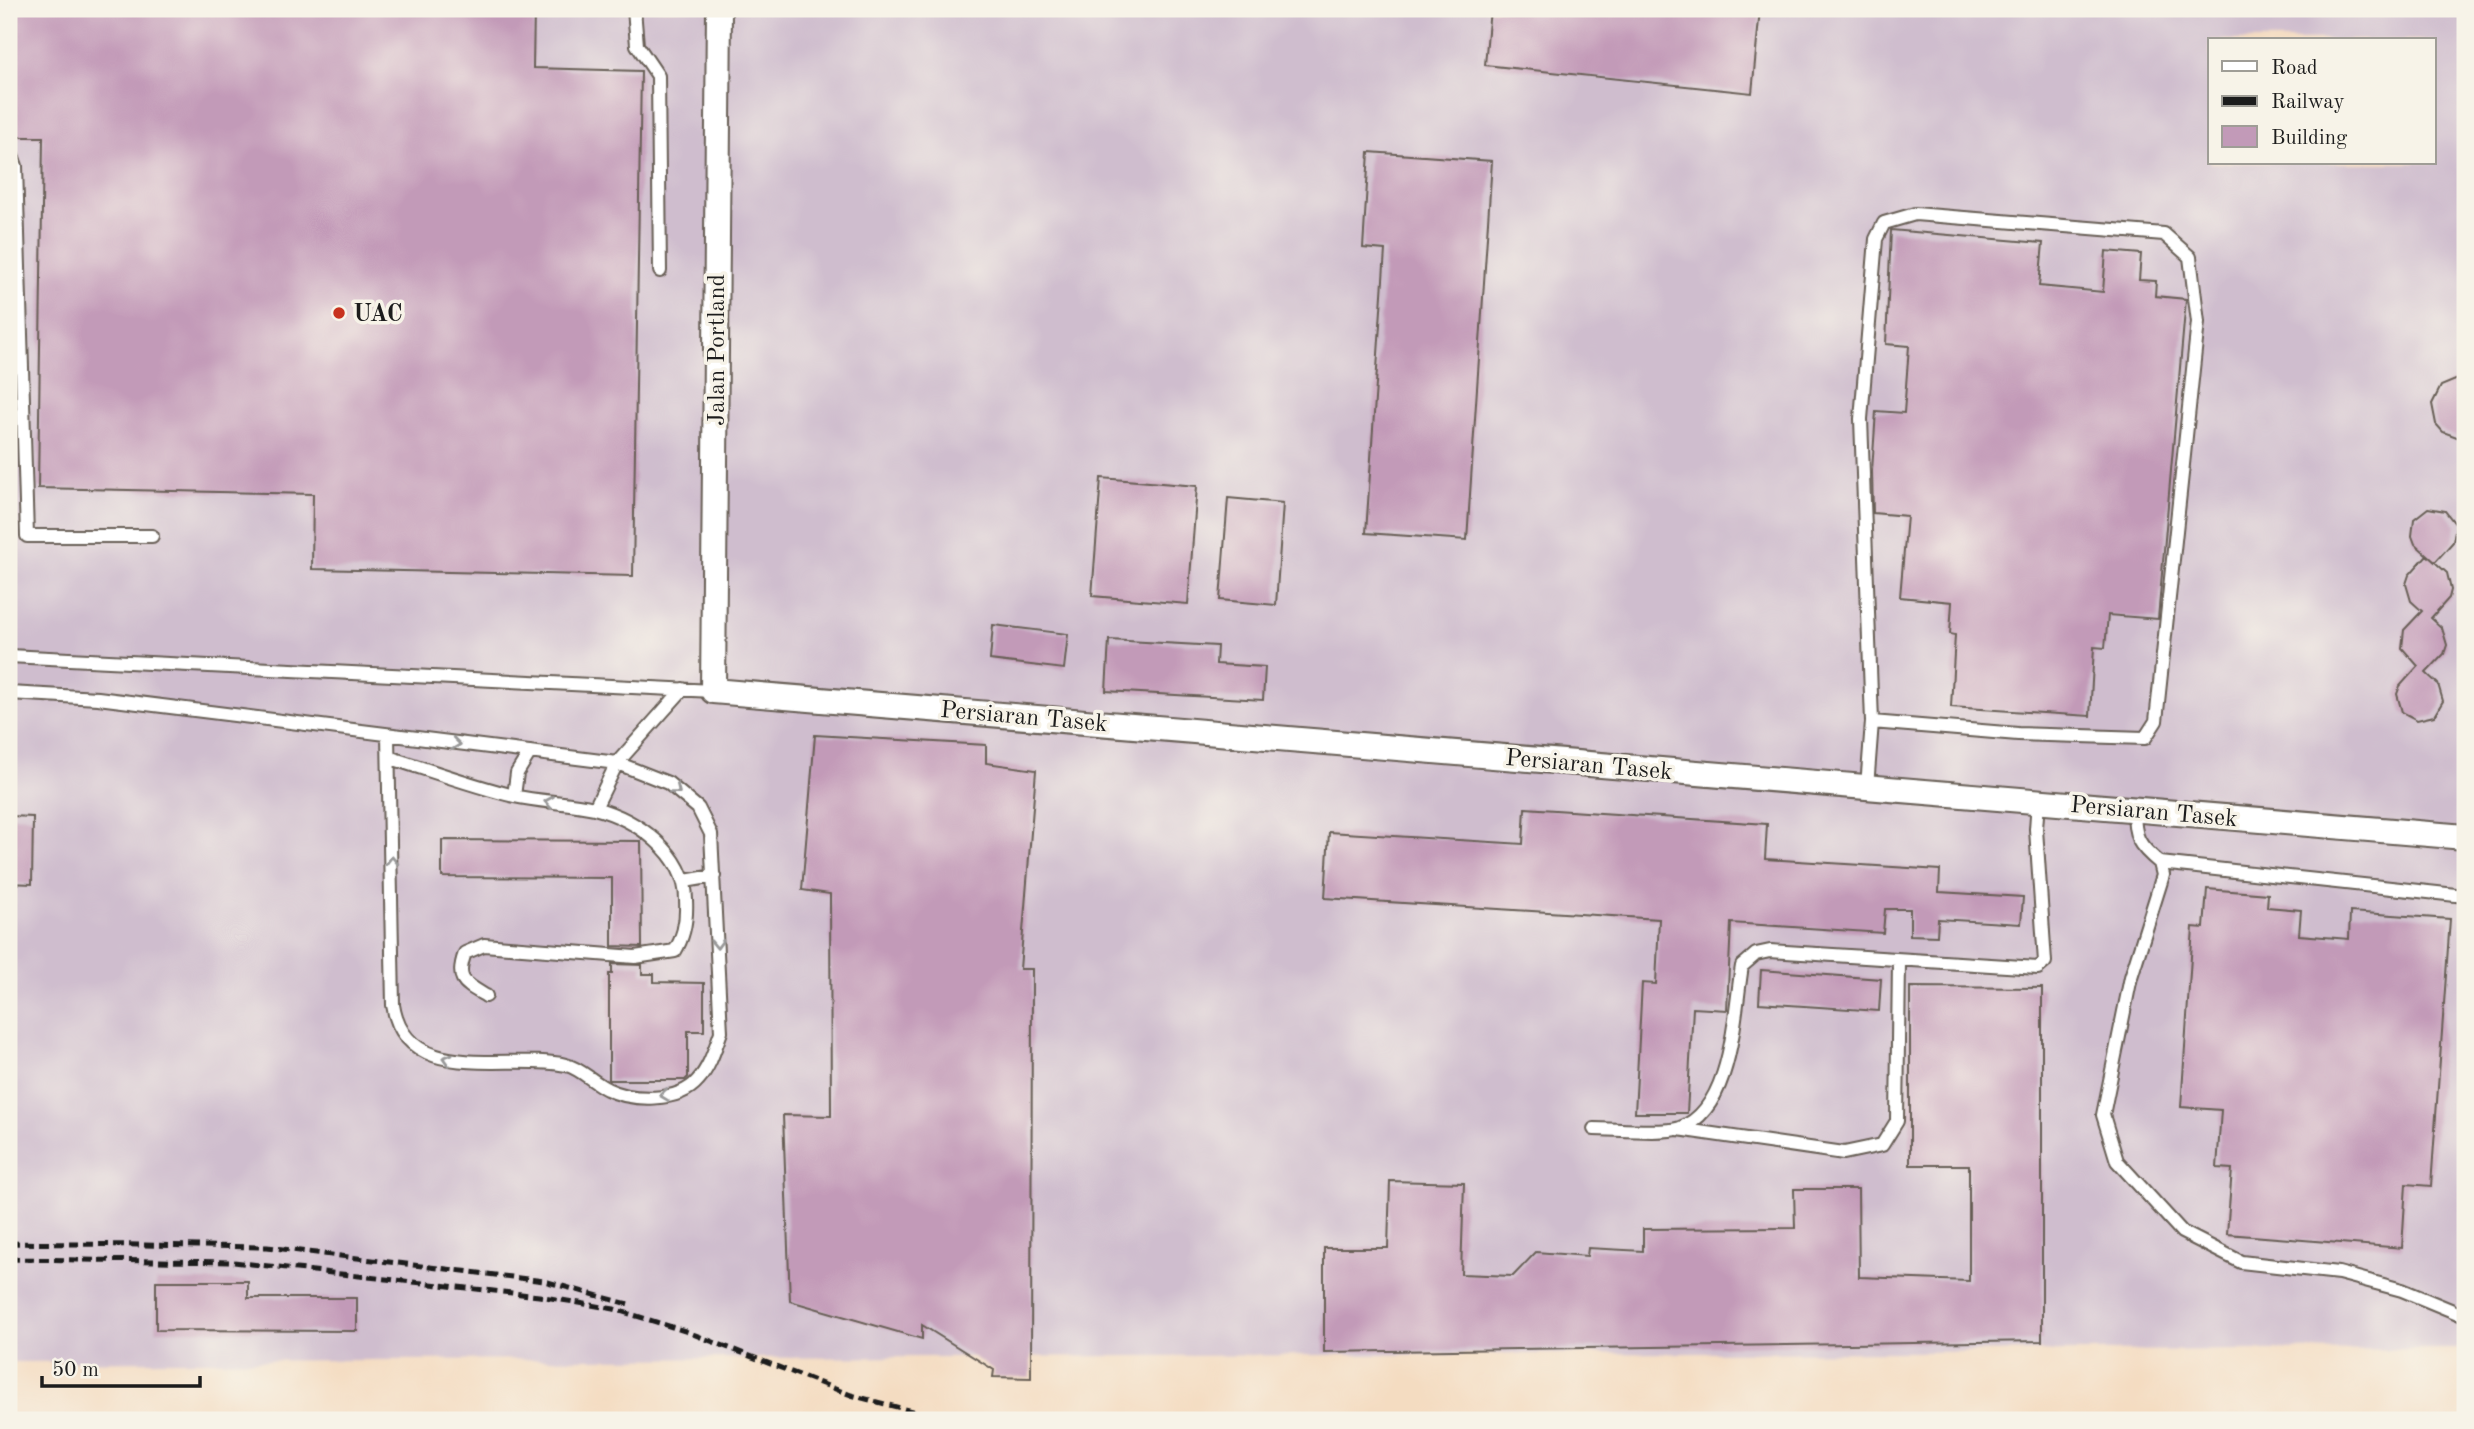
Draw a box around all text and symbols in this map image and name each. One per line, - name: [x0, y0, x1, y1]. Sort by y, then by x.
- legend: [2208, 38, 2436, 164]
- text: Road: [2271, 58, 2318, 79]
- text: Railway: [2271, 92, 2345, 113]
- text: Building: [2271, 128, 2348, 149]
- street label: Jalan Portland: [706, 274, 730, 426]
- place label: UAC: [353, 303, 403, 327]
- marker: UAC: [331, 305, 347, 321]
- street label: Persiaran Tasek: [939, 699, 1108, 737]
- one-way arrow: [450, 736, 462, 751]
- street label: Persiaran Tasek: [1504, 747, 1673, 785]
- one-way arrow: [668, 782, 681, 795]
- street label: Persiaran Tasek: [2069, 794, 2238, 832]
- one-way arrow: [543, 795, 555, 810]
- one-way arrow: [384, 855, 400, 866]
- one-way arrow: [710, 939, 725, 950]
- one-way arrow: [441, 1052, 453, 1067]
- one-way arrow: [659, 1087, 670, 1102]
- scale bar: [42, 1345, 200, 1389]
- text: 50 m: [52, 1360, 99, 1381]

